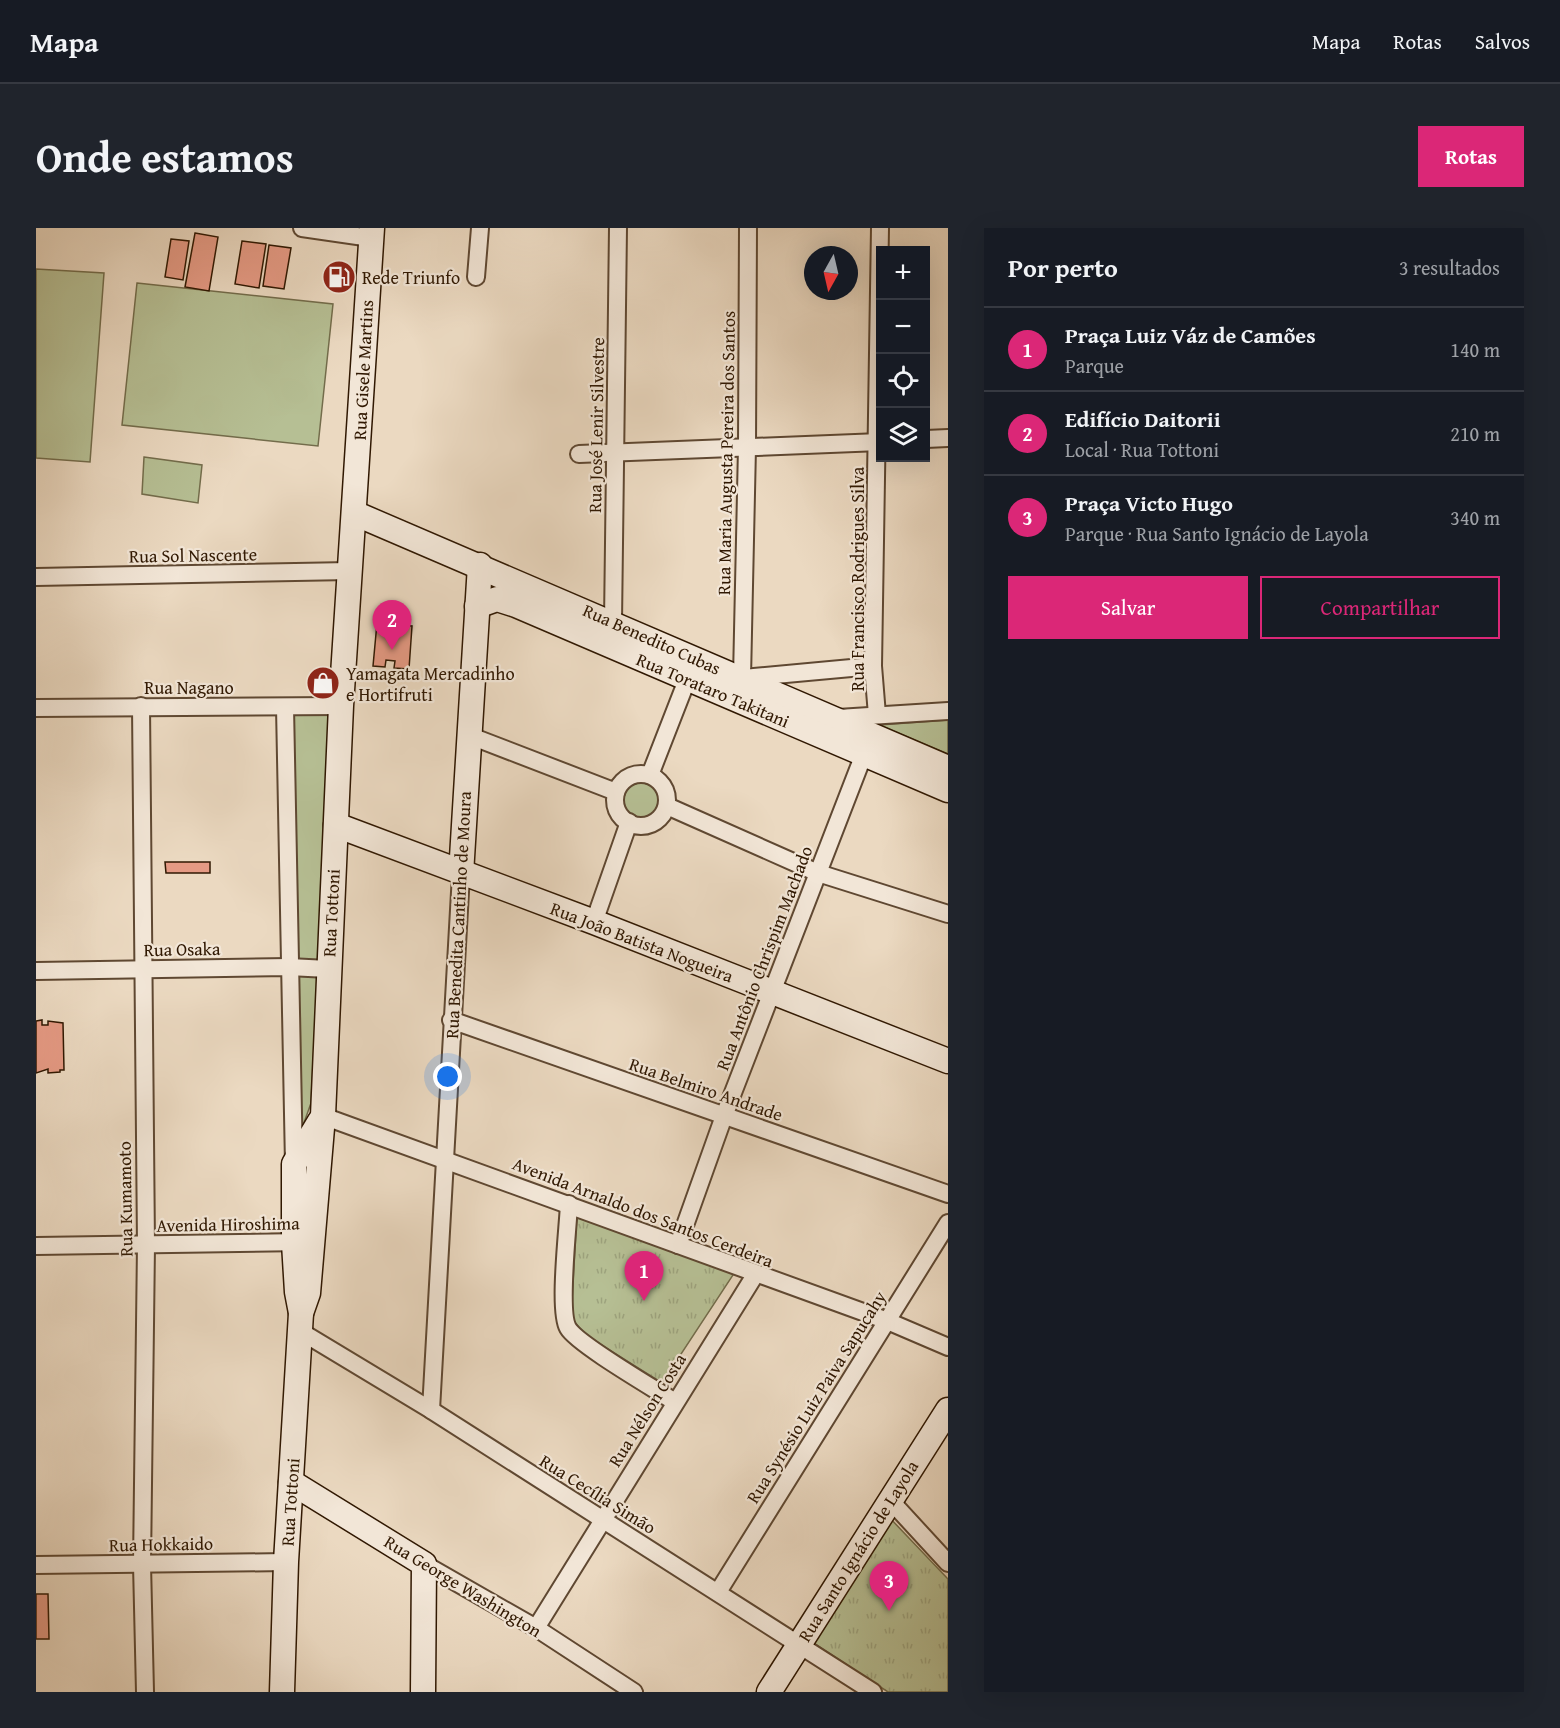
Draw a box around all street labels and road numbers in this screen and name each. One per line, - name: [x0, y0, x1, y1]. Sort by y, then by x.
- street label: Rua Gisele Martins: [346, 299, 380, 441]
- street label: Rua Maria Augusta Pereira dos Santos: [710, 310, 742, 596]
- street label: Rua José Lenir Silvestre: [581, 337, 611, 513]
- street label: Rua Francisco Rodrigues Silva: [844, 466, 871, 691]
- street label: Rua Sol Nascente: [129, 540, 257, 570]
- street label: Rua Benedito Cubas: [579, 596, 725, 682]
- street label: Rua Torataro Takitani: [632, 645, 794, 735]
- street label: Rua Nagano: [144, 674, 234, 701]
- street label: Rua Benedita Cantinho de Moura: [438, 790, 478, 1039]
- street label: Rua Antônio Chrispim Machado: [709, 842, 819, 1074]
- street label: Rua Tottoni: [315, 868, 347, 958]
- street label: Rua João Batista Nogueira: [547, 895, 738, 990]
- street label: Rua Osaka: [143, 935, 221, 963]
- street label: Rua Belmiro Andrade: [626, 1050, 786, 1128]
- street label: Rua Kumamoto: [110, 1141, 140, 1257]
- street label: Avenida Arnaldo dos Santos Cerdeira: [509, 1150, 778, 1274]
- street label: Avenida Hiroshima: [156, 1209, 300, 1239]
- street label: Rua Synésio Luiz Paiva Sapucahy: [739, 1285, 893, 1509]
- street label: Rua Nélson Costa: [601, 1348, 693, 1472]
- street label: Rua Cecília Simão: [535, 1447, 661, 1541]
- street label: Rua Santo Ignácio de Layola: [791, 1455, 925, 1647]
- street label: Rua Tottoni: [273, 1457, 307, 1547]
- street label: Rua George Washington: [379, 1528, 547, 1644]
- street label: Rua Hokkaido: [109, 1530, 213, 1558]

